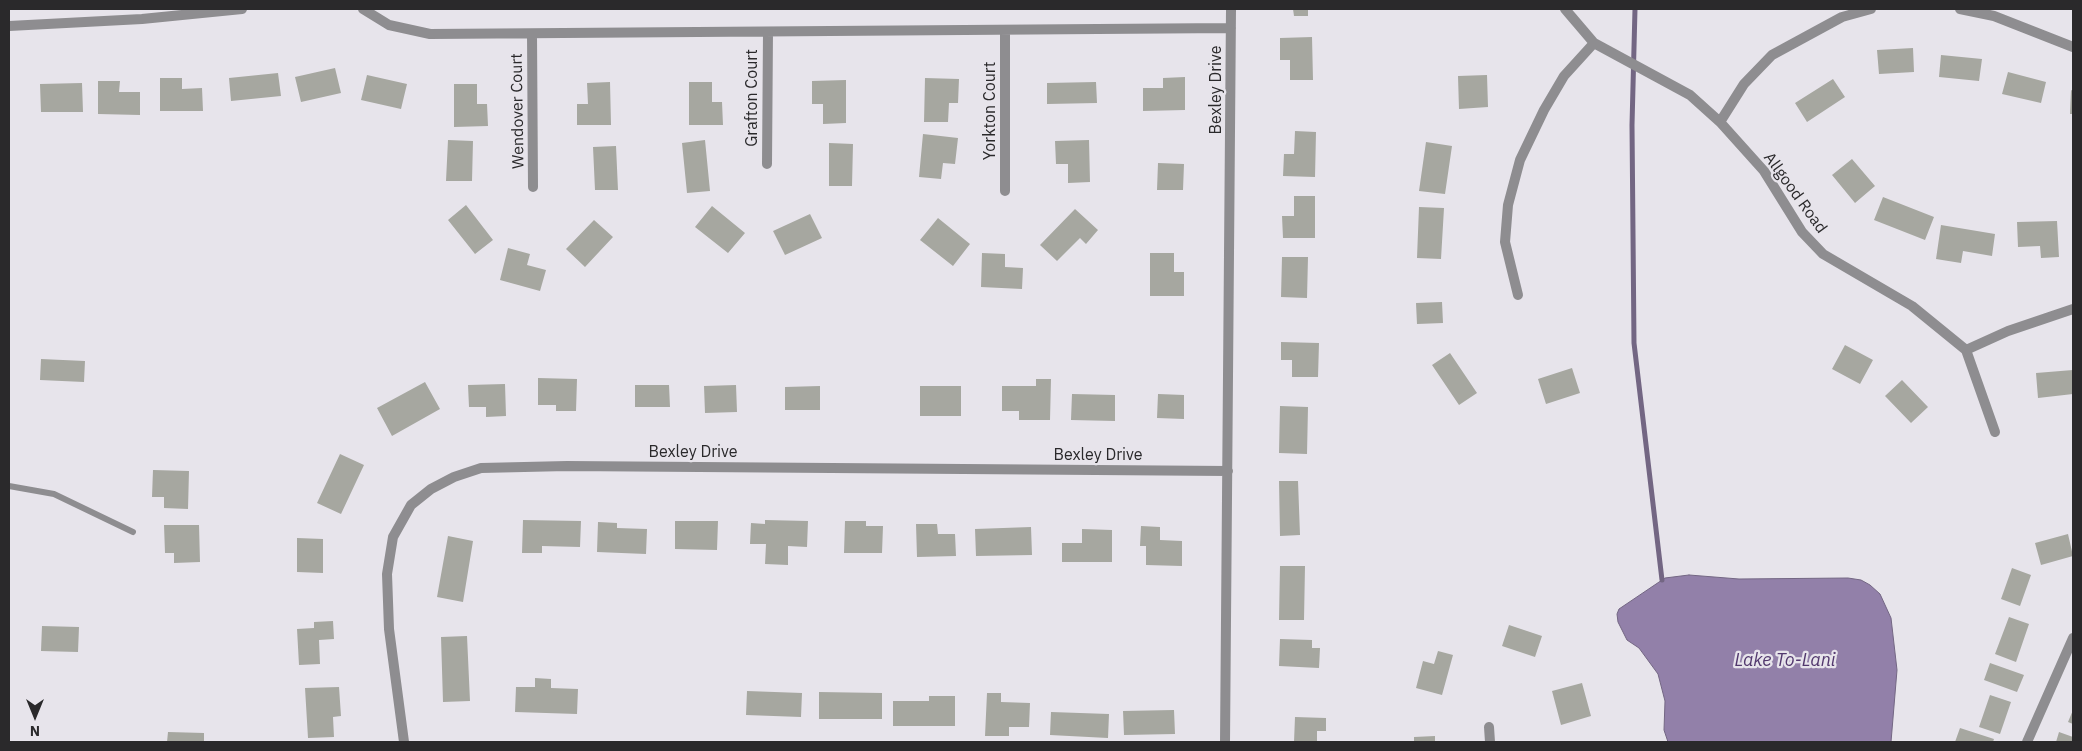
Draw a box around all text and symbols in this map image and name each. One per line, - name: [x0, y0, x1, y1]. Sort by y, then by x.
- street label: Bexley Drive: [1206, 45, 1226, 135]
- street label: Grafton Court: [742, 49, 762, 147]
- street label: Wendover Court: [507, 53, 529, 169]
- street label: Yorkton Court: [980, 62, 1000, 160]
- street label: Allgood Road: [1759, 149, 1831, 237]
- street label: Bexley Drive: [648, 442, 738, 462]
- street label: Bexley Drive: [1053, 445, 1143, 465]
- water label: Lake To-Lani: [1734, 650, 1836, 672]
- north arrow: [10, 691, 60, 741]
- text: N: [30, 722, 40, 740]

